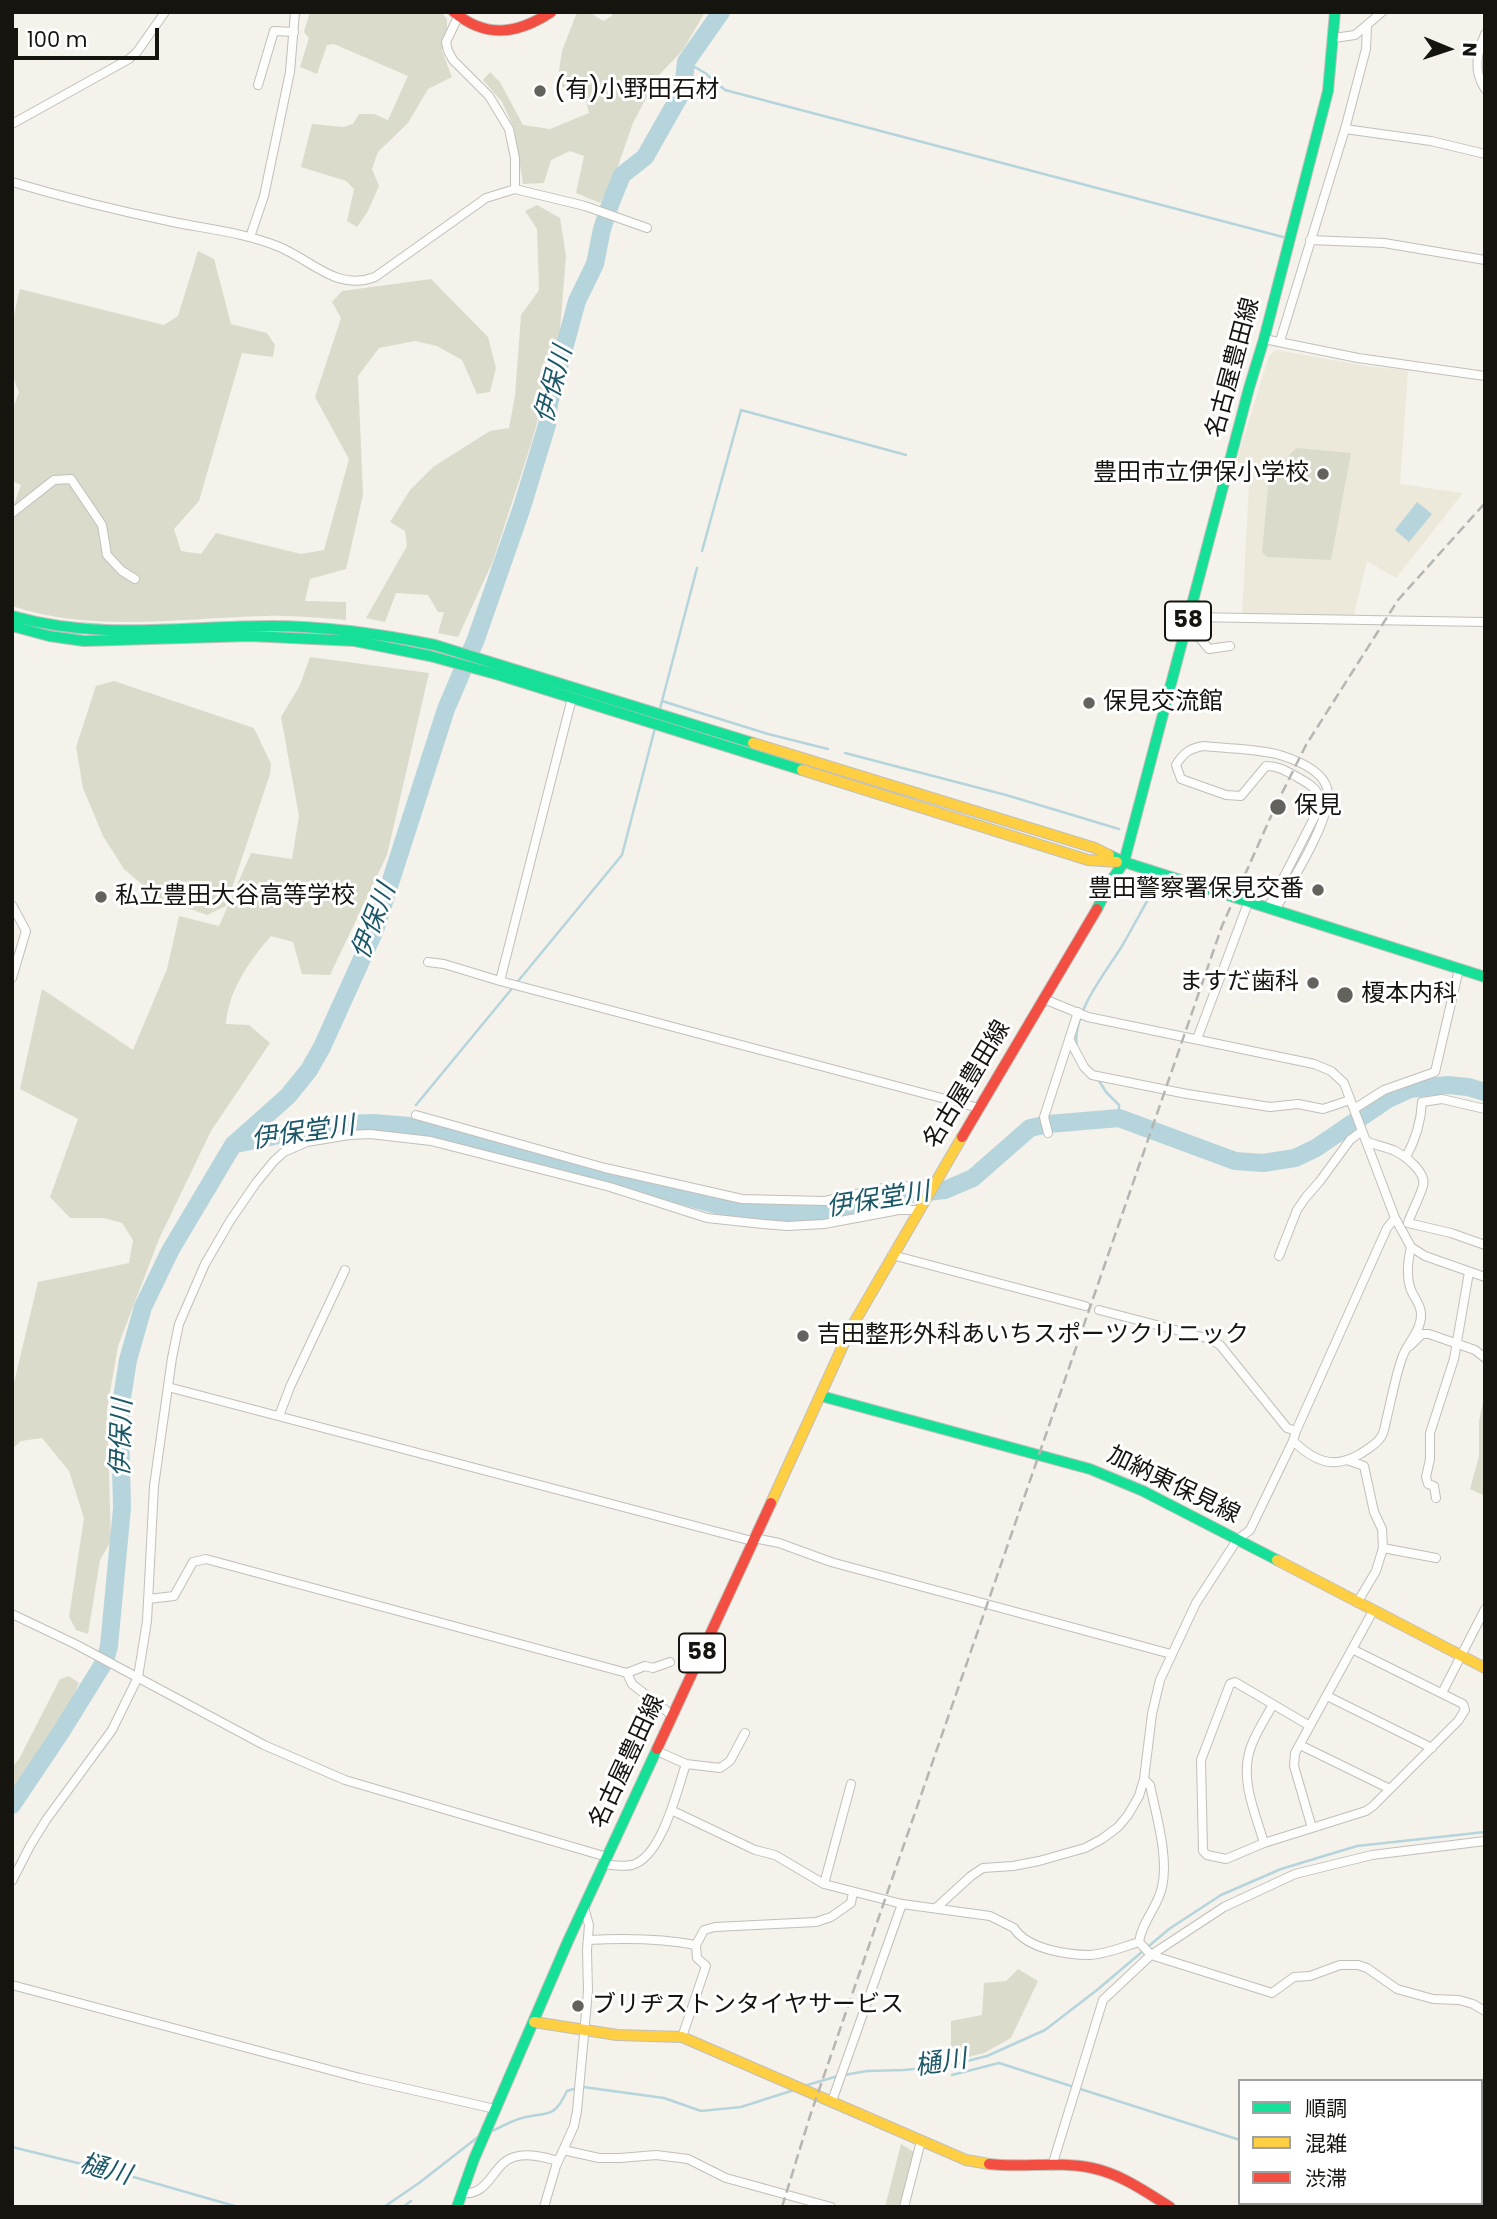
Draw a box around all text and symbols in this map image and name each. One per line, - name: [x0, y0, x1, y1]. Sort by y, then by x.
- scale bar: [18, 14, 163, 58]
- north arrow: [1413, 14, 1483, 84]
- text: 100 m: [27, 25, 87, 54]
- text: N: [1456, 42, 1483, 57]
- place label: (有)小野田石材: [554, 77, 720, 105]
- marker: (有)小野田石材: [532, 83, 548, 99]
- street label: 名古屋豊田線: [1201, 295, 1267, 441]
- water label: 伊保川: [530, 343, 580, 427]
- place label: 豊田市立伊保小学校: [1093, 460, 1309, 488]
- marker: 豊田市立伊保小学校: [1315, 466, 1331, 482]
- road number: 58: [1165, 601, 1211, 640]
- place label: 保見交流館: [1103, 689, 1223, 717]
- marker: 保見交流館: [1081, 695, 1097, 711]
- place label: 保見: [1294, 793, 1342, 821]
- marker: 保見: [1268, 797, 1288, 817]
- place label: 豊田警察署保見交番: [1088, 876, 1304, 904]
- water label: 伊保川: [346, 880, 404, 964]
- marker: 豊田警察署保見交番: [1310, 882, 1326, 898]
- place label: 私立豊田大谷高等学校: [115, 883, 355, 911]
- marker: 私立豊田大谷高等学校: [93, 889, 109, 905]
- place label: ますだ歯科: [1179, 969, 1299, 997]
- marker: ますだ歯科: [1305, 975, 1321, 991]
- place label: 榎本内科: [1361, 981, 1457, 1009]
- marker: 榎本内科: [1335, 985, 1355, 1005]
- street label: 名古屋豊田線: [919, 1016, 1017, 1154]
- water label: 伊保堂川: [249, 1111, 357, 1157]
- water label: 伊保堂川: [824, 1177, 932, 1225]
- place label: 吉田整形外科あいちスポーツクリニック: [817, 1322, 1249, 1350]
- marker: 吉田整形外科あいちスポーツクリニック: [795, 1328, 811, 1344]
- water label: 伊保川: [106, 1398, 140, 1478]
- street label: 加納東保見線: [1102, 1441, 1244, 1531]
- road number: 58: [679, 1634, 725, 1672]
- street label: 名古屋豊田線: [585, 1691, 671, 1833]
- place label: ブリヂストンタイヤサービス: [592, 1992, 904, 2020]
- marker: ブリヂストンタイヤサービス: [570, 1998, 586, 2014]
- water label: 樋川: [913, 2045, 969, 2083]
- legend: [1238, 2079, 1483, 2205]
- text: 順調: [1305, 2094, 1347, 2123]
- text: 混雑: [1305, 2129, 1347, 2158]
- water label: 樋川: [76, 2149, 134, 2193]
- text: 渋滞: [1305, 2164, 1347, 2193]

